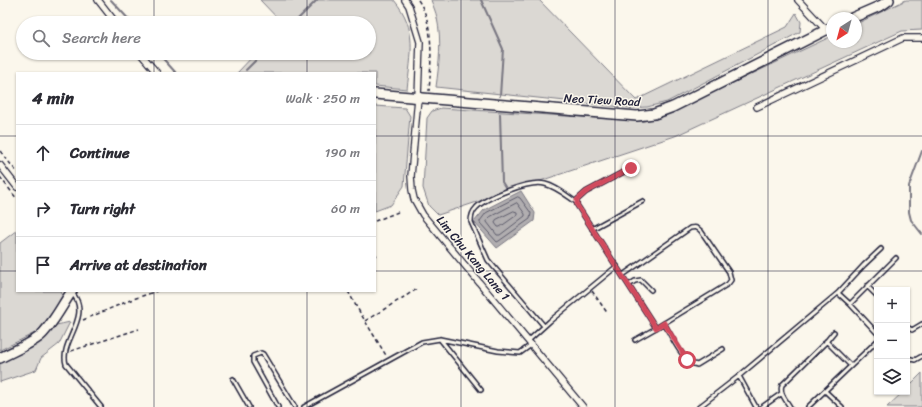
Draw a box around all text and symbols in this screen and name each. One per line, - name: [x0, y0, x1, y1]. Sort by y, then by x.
- north arrow: [826, 12, 862, 48]
- search box: [16, 16, 376, 60]
- text: Search here: [62, 25, 141, 51]
- icon: search: [30, 27, 52, 49]
- text: 4 min: [32, 83, 74, 113]
- text: Walk · 250 m: [286, 87, 360, 110]
- street label: Neo Tiew Road: [563, 87, 641, 113]
- text: Continue: [70, 140, 130, 166]
- text: 190 m: [325, 141, 360, 164]
- icon: ahead: [32, 142, 54, 164]
- route end: [622, 159, 640, 177]
- text: Turn right: [70, 196, 135, 222]
- text: 60 m: [331, 197, 360, 220]
- icon: right: [32, 198, 54, 220]
- street label: Lim Chu Kang Lane 1: [431, 210, 515, 306]
- text: Arrive at destination: [70, 252, 207, 278]
- icon: arrive: [32, 254, 54, 276]
- map controls: [874, 287, 910, 395]
- button: +: [874, 287, 910, 323]
- button: −: [874, 323, 910, 359]
- route start: [678, 351, 696, 369]
- button: layers: [874, 359, 910, 395]

